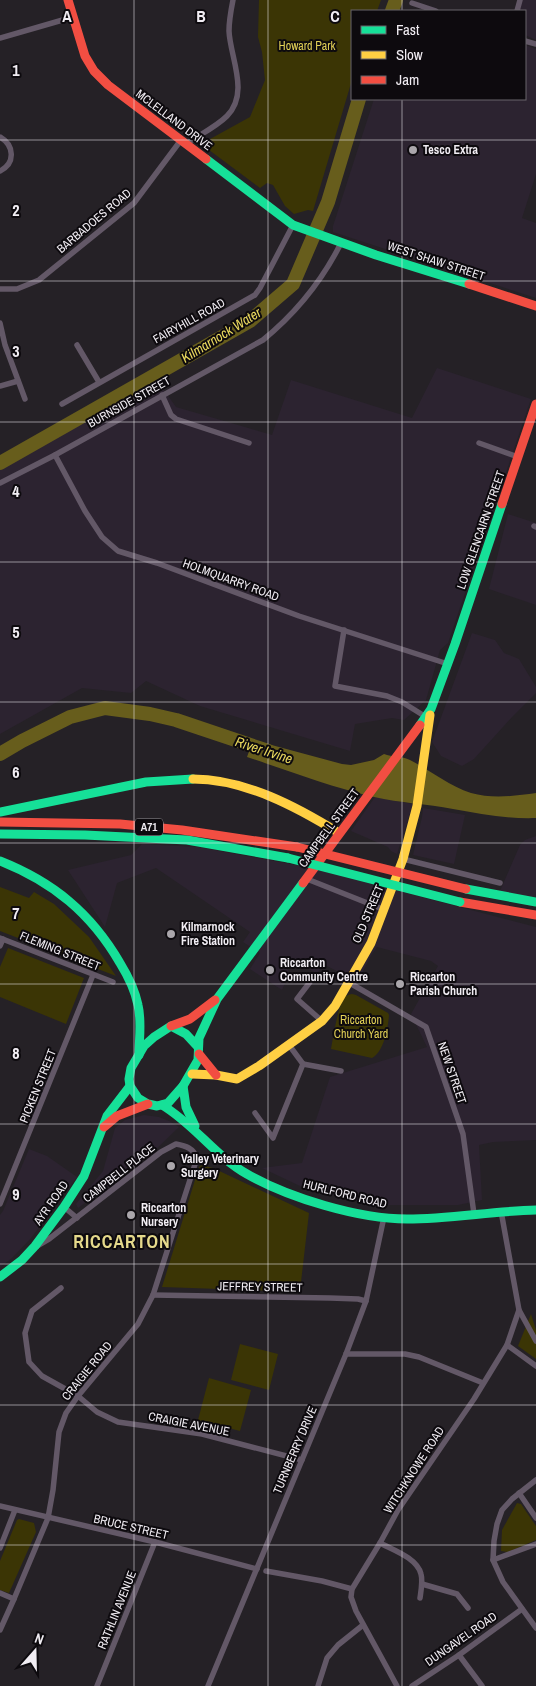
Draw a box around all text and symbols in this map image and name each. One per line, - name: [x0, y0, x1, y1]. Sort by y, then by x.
- text: A: [62, 5, 72, 27]
- text: B: [196, 5, 206, 27]
- text: C: [330, 5, 340, 27]
- legend: [351, 10, 526, 100]
- text: Fast: [396, 19, 420, 40]
- park label: Howard Park: [279, 38, 336, 54]
- text: Slow: [396, 44, 423, 65]
- text: 1: [12, 59, 20, 81]
- text: Jam: [396, 69, 419, 90]
- street label: MCLELLAND DRIVE: [132, 86, 216, 154]
- place label: Tesco Extra: [423, 142, 479, 158]
- marker: Tesco Extra: [407, 144, 419, 156]
- street label: BARBADOES ROAD: [53, 185, 135, 257]
- text: 2: [12, 199, 20, 221]
- street label: WEST SHAW STREET: [385, 238, 487, 284]
- street label: FAIRYHILL ROAD: [150, 295, 228, 347]
- water label: Kilmarnock Water: [178, 303, 265, 367]
- text: 3: [12, 340, 20, 362]
- street label: BURNSIDE STREET: [85, 373, 173, 431]
- street label: LOW GLENCAIRN STREET: [453, 469, 509, 591]
- text: 4: [12, 480, 20, 502]
- street label: HOLMQUARRY ROAD: [181, 555, 281, 605]
- text: 5: [12, 621, 20, 643]
- water label: River Irvine: [233, 732, 295, 768]
- text: 6: [12, 761, 20, 783]
- street label: CAMPBELL STREET: [295, 785, 363, 871]
- road number: A71: [135, 819, 163, 836]
- street label: OLD STREET: [349, 882, 387, 946]
- text: 7: [12, 902, 20, 924]
- place label: Kilmarnock Fire Station: [181, 919, 235, 949]
- street label: FLEMING STREET: [17, 928, 103, 974]
- marker: Kilmarnock Fire Station: [165, 928, 177, 940]
- place label: Riccarton Community Centre: [280, 955, 369, 985]
- marker: Riccarton Community Centre: [264, 964, 276, 976]
- place label: Riccarton Parish Church: [410, 969, 477, 999]
- marker: Riccarton Parish Church: [394, 978, 406, 990]
- park label: Riccarton Church Yard: [334, 1012, 388, 1042]
- street label: NEW STREET: [434, 1040, 470, 1106]
- text: 8: [12, 1042, 20, 1064]
- street label: PICKEN STREET: [16, 1047, 60, 1125]
- street label: CAMPBELL PLACE: [80, 1140, 158, 1206]
- place label: Valley Veterinary Surgery: [181, 1151, 260, 1181]
- marker: Valley Veterinary Surgery: [165, 1160, 177, 1172]
- street label: HURLFORD ROAD: [301, 1176, 389, 1212]
- street label: AYR ROAD: [29, 1178, 72, 1229]
- text: 9: [12, 1183, 20, 1205]
- place label: Riccarton Nursery: [141, 1200, 186, 1230]
- marker: Riccarton Nursery: [125, 1209, 137, 1221]
- district label: RICCARTON: [73, 1229, 171, 1254]
- street label: JEFFREY STREET: [217, 1278, 303, 1296]
- street label: CRAIGIE ROAD: [58, 1338, 116, 1404]
- street label: TURNBERRY DRIVE: [269, 1404, 321, 1496]
- street label: CRAIGIE AVENUE: [147, 1408, 231, 1440]
- street label: WITCHKNOWE ROAD: [380, 1423, 448, 1517]
- street label: BRUCE STREET: [92, 1511, 170, 1543]
- street label: RATHLIN AVENUE: [94, 1568, 140, 1652]
- street label: DUNGAVEL ROAD: [422, 1608, 500, 1670]
- north arrow: [10, 1626, 60, 1676]
- text: N: [32, 1629, 46, 1649]

